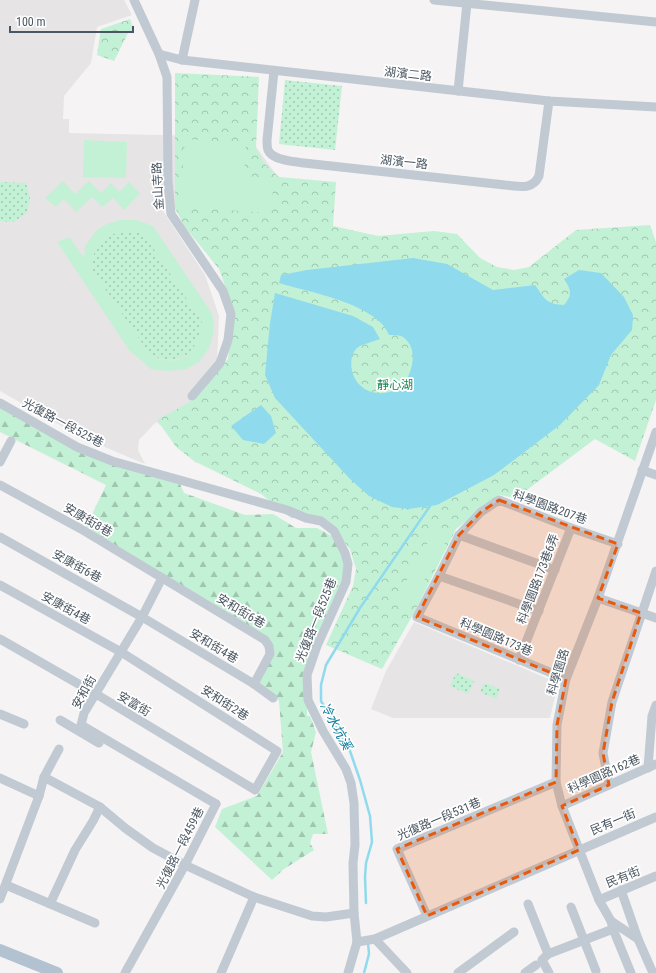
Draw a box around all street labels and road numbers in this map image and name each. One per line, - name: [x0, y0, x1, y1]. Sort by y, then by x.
- street label: 湖濱二路: [383, 65, 433, 83]
- street label: 湖濱一路: [379, 153, 429, 171]
- street label: 金山寺路: [150, 162, 166, 210]
- street label: 光復路一段525巷: [20, 396, 106, 450]
- street label: 科學園路207巷: [511, 487, 589, 527]
- street label: 安康街8巷: [61, 500, 115, 540]
- street label: 科學園路173巷6弄: [514, 532, 562, 626]
- street label: 安康街6巷: [50, 547, 104, 585]
- street label: 光復路一段525巷: [293, 576, 339, 664]
- street label: 安康街4巷: [39, 589, 93, 627]
- street label: 安和街6巷: [214, 591, 268, 631]
- street label: 科學園路173巷: [457, 615, 535, 659]
- street label: 安和街4巷: [187, 626, 241, 666]
- street label: 科學園路: [544, 647, 572, 697]
- street label: 安和街: [69, 673, 99, 711]
- street label: 安和街2巷: [199, 682, 251, 724]
- street label: 安富街: [115, 689, 153, 719]
- street label: 科學園路162巷: [566, 752, 642, 796]
- street label: 光復路一段531巷: [395, 795, 483, 843]
- street label: 光復路一段459巷: [153, 805, 207, 891]
- street label: 民有一街: [588, 806, 638, 838]
- street label: 民有街: [604, 864, 642, 890]

